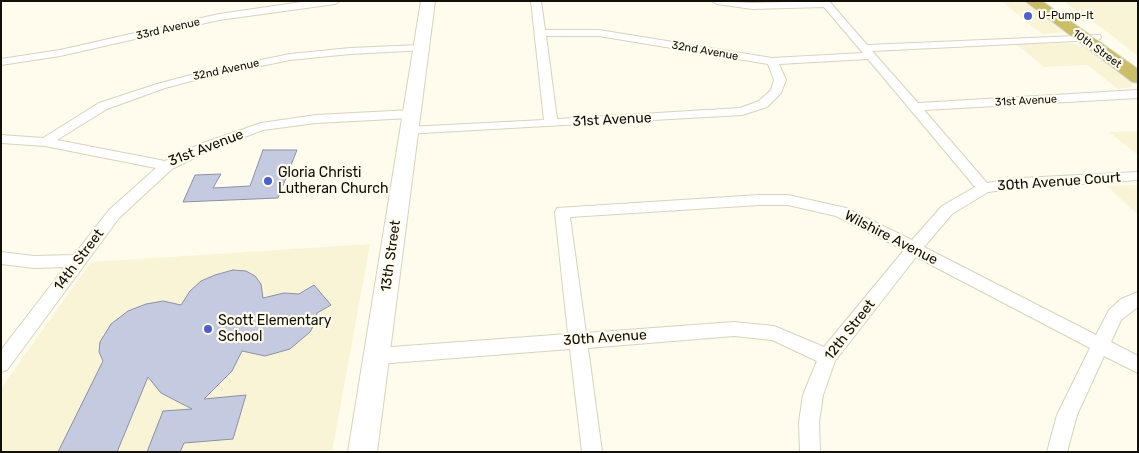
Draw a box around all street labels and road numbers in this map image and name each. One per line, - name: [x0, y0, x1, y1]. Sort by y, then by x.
- street label: 33rd Avenue: [135, 15, 201, 43]
- street label: 10th Street: [1070, 27, 1124, 71]
- street label: 32nd Avenue: [671, 39, 739, 63]
- street label: 32nd Avenue: [192, 57, 260, 83]
- street label: 31st Avenue: [995, 93, 1057, 109]
- street label: 31st Avenue: [572, 110, 652, 130]
- street label: 31st Avenue: [166, 126, 246, 170]
- street label: 30th Avenue Court: [997, 169, 1121, 195]
- street label: Wilshire Avenue: [842, 207, 940, 269]
- street label: 13th Street: [378, 219, 404, 293]
- street label: 14th Street: [50, 226, 108, 294]
- street label: 12th Street: [821, 296, 879, 364]
- street label: 30th Avenue: [563, 327, 647, 349]

